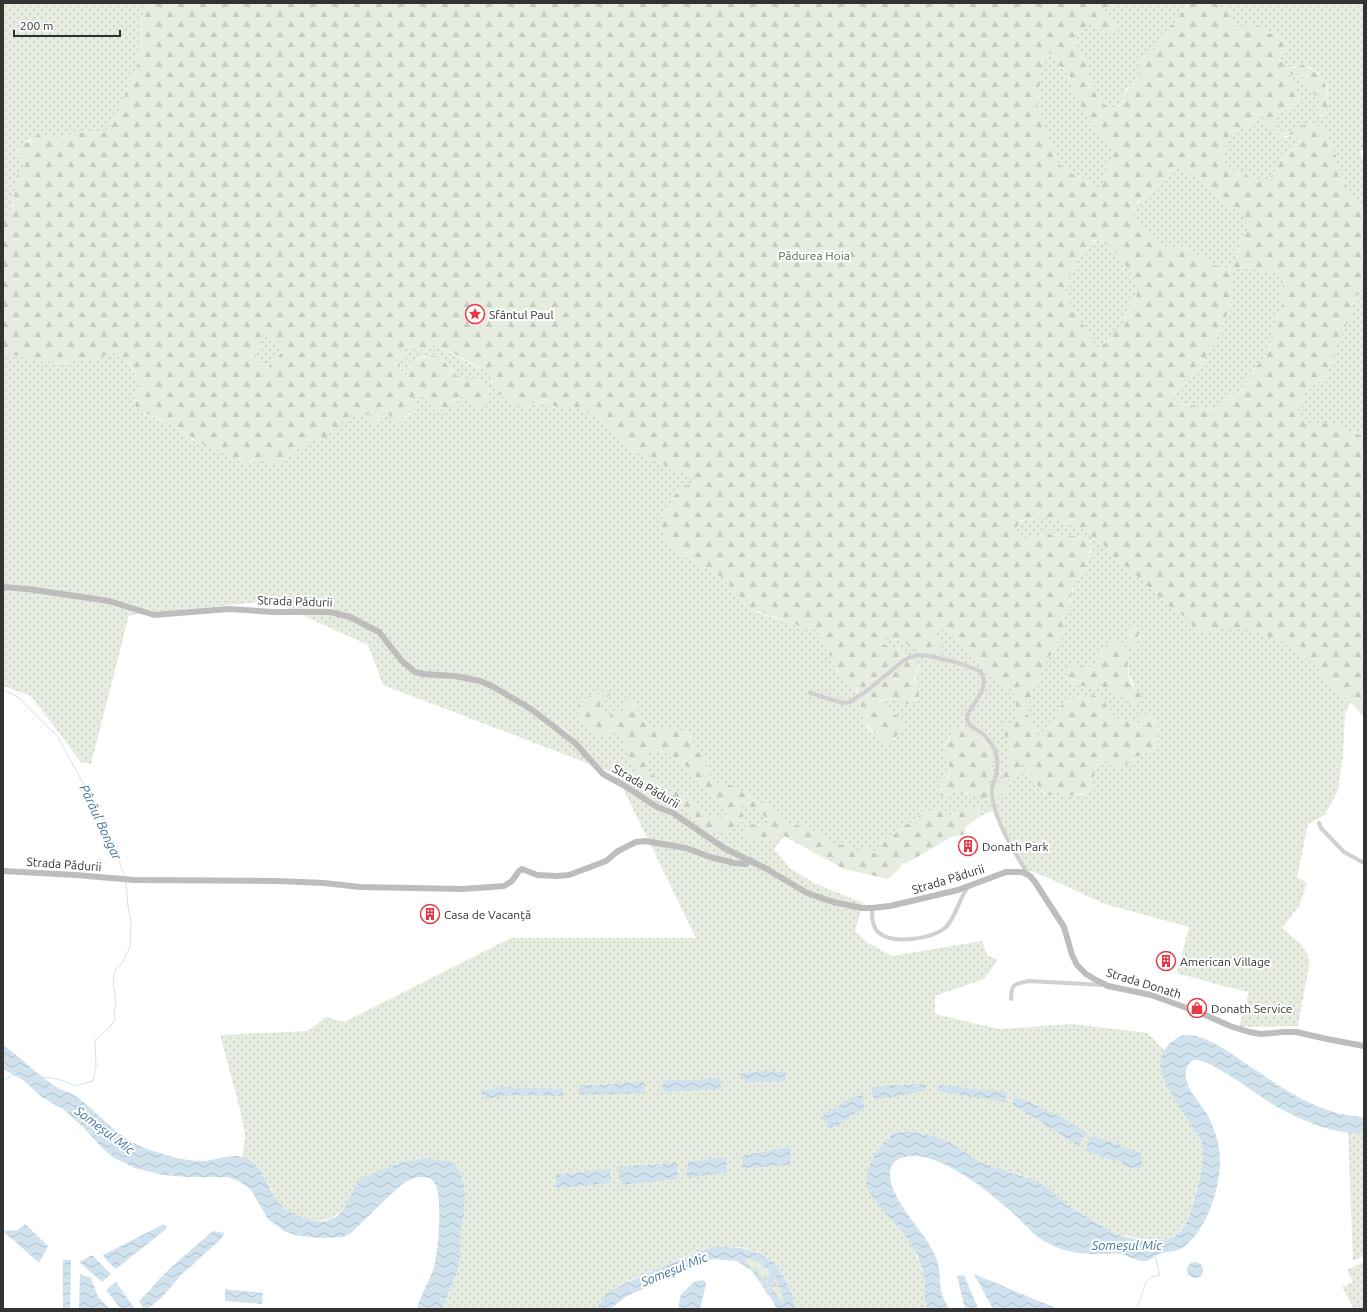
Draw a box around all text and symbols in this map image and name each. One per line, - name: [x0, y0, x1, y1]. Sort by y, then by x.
- scale bar: [14, 12, 120, 38]
- text: 200 m: [20, 19, 53, 32]
- park label: Pădurea Hoia: [778, 249, 850, 262]
- place icon: Sfântul Paul: [464, 303, 486, 325]
- place label: Sfântul Paul: [489, 308, 554, 321]
- street label: Strada Pădurii: [257, 593, 333, 609]
- street label: Strada Pădurii: [610, 762, 682, 810]
- water label: Pârâul Bongar: [77, 782, 125, 863]
- building icon: Donath Park: [957, 835, 979, 857]
- place label: Donath Park: [982, 840, 1049, 853]
- street label: Strada Pădurii: [26, 855, 102, 873]
- street label: Strada Pădurii: [910, 862, 986, 896]
- building icon: Casa de Vacanță: [419, 903, 441, 925]
- place label: Casa de Vacanță: [444, 908, 531, 921]
- building icon: American Village: [1155, 950, 1177, 972]
- place label: American Village: [1180, 955, 1270, 968]
- street label: Strada Donath: [1105, 965, 1183, 1001]
- shop icon: Donath Service: [1186, 997, 1208, 1019]
- place label: Donath Service: [1211, 1002, 1293, 1015]
- water label: Someșul Mic: [72, 1103, 138, 1157]
- water label: Someșul Mic: [1091, 1238, 1163, 1252]
- water label: Someșul Mic: [638, 1249, 710, 1289]

